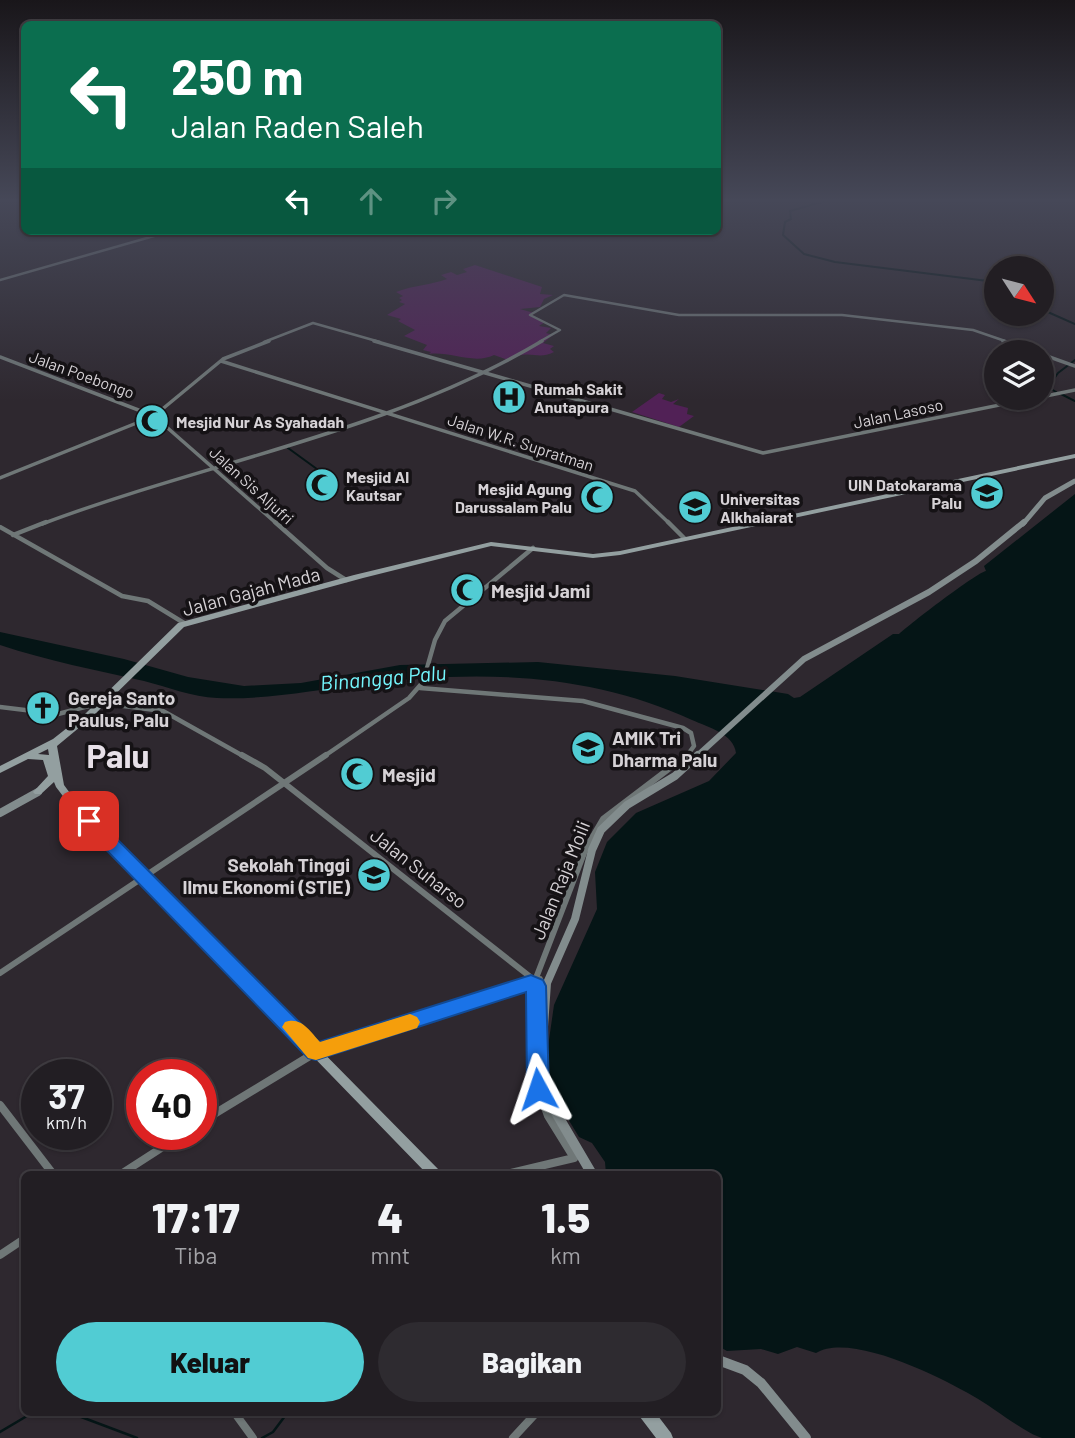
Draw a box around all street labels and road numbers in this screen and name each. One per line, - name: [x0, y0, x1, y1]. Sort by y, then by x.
- street label: Jalan Poebongo: [27, 346, 137, 402]
- street label: Jalan Lasoso: [851, 394, 945, 432]
- street label: Jalan W.R. Supratman: [446, 409, 596, 475]
- street label: Jalan Sis Aljufri: [206, 442, 298, 528]
- street label: Jalan Gajah Mada: [180, 562, 322, 620]
- street label: Jalan Raja Moili: [526, 817, 594, 943]
- street label: Jalan Suharso: [366, 823, 472, 913]

